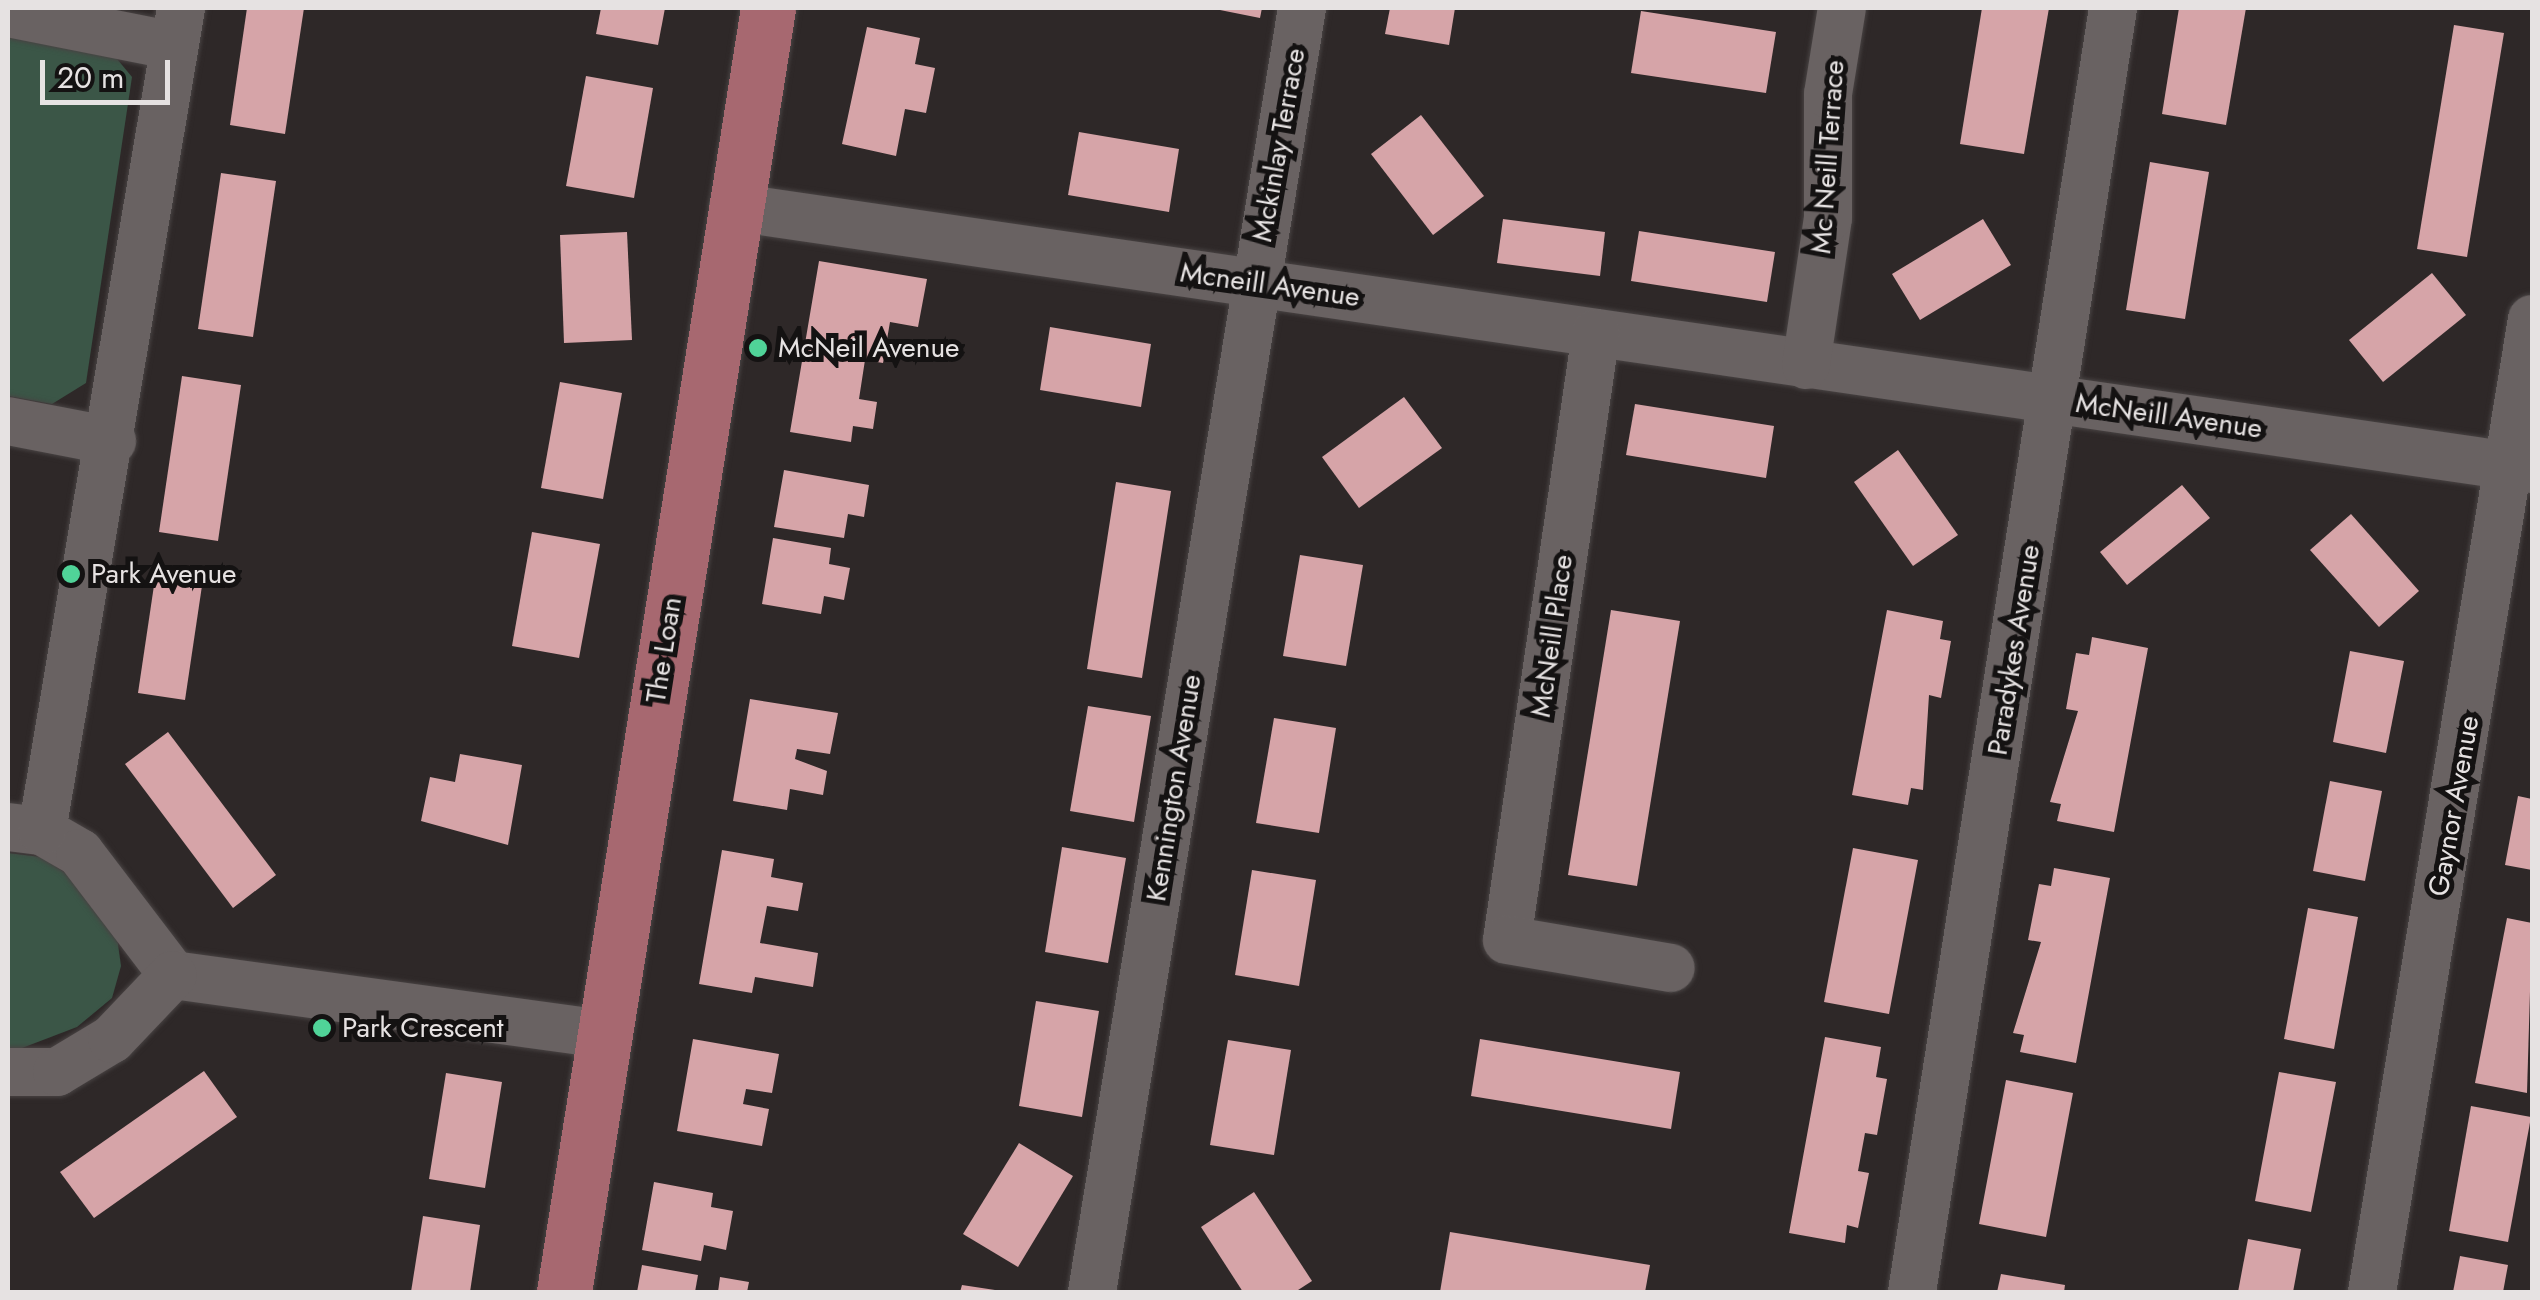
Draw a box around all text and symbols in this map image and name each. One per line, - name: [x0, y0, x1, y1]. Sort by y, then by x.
- scale bar: [45, 40, 175, 102]
- street label: Mckinlay Terrace: [1245, 46, 1313, 244]
- text: 20 m: [57, 56, 124, 99]
- street label: Mc Neill Terrace: [1804, 59, 1852, 255]
- street label: Mcneill Avenue: [1178, 256, 1362, 314]
- place label: McNeil Avenue: [778, 331, 960, 365]
- marker: McNeil Avenue: [747, 337, 769, 359]
- street label: McNeill Avenue: [2074, 386, 2264, 446]
- street label: Paradykes Avenue: [1981, 542, 2047, 758]
- street label: McNeill Place: [1524, 553, 1580, 719]
- place label: Park Avenue: [91, 557, 237, 591]
- marker: Park Avenue: [60, 563, 82, 585]
- street label: The Loan: [639, 595, 689, 705]
- street label: Kennington Avenue: [1139, 672, 1209, 904]
- street label: Gaynor Avenue: [2422, 713, 2486, 899]
- place label: Park Crescent: [342, 1011, 504, 1045]
- marker: Park Crescent: [311, 1017, 333, 1039]

